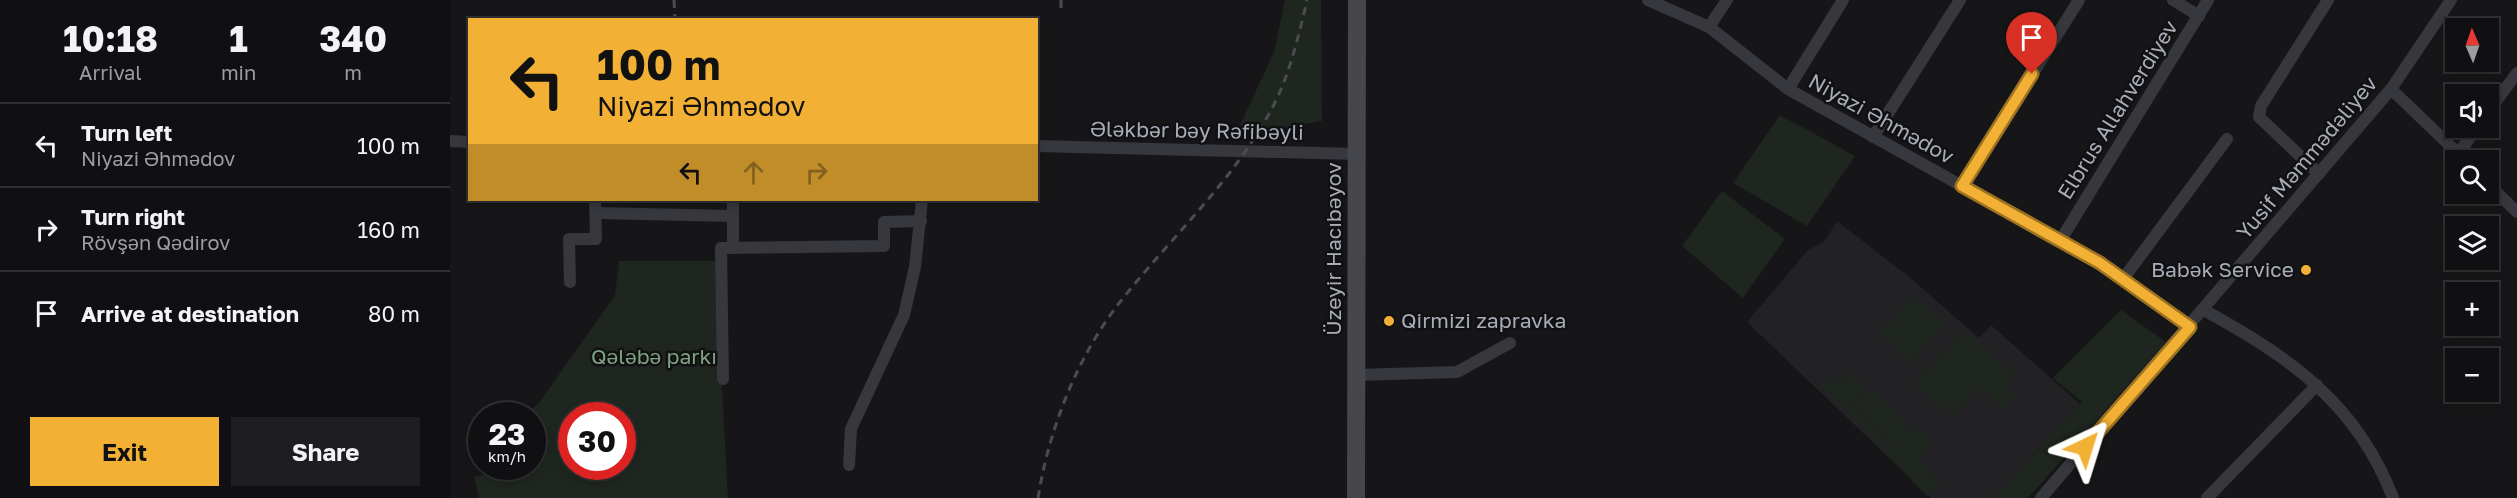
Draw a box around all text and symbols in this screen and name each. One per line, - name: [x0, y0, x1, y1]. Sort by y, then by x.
- pin: [2006, 12, 2057, 74]
- street label: Elbrus Allahverdiyev: [2052, 15, 2183, 204]
- text: 10:18: [63, 17, 158, 60]
- text: 1: [229, 17, 248, 60]
- text: 340: [319, 17, 387, 60]
- north arrow: [2445, 18, 2499, 72]
- map controls: [2445, 18, 2499, 402]
- icon: arrive: [2015, 21, 2048, 54]
- text: 100 m: [597, 39, 720, 89]
- icon: left: [498, 42, 576, 120]
- text: Arrival: [79, 60, 142, 84]
- text: min: [221, 60, 256, 84]
- text: m: [344, 60, 362, 84]
- street label: Niyazi Əhmədov: [1804, 67, 1959, 169]
- street label: Yusif Məmmədəliyev: [2230, 70, 2382, 244]
- button: sound: [2445, 84, 2499, 138]
- text: Niyazi Əhmədov: [597, 90, 805, 122]
- street label: Ələkbər bəy Rəfibəyli: [1090, 115, 1304, 145]
- text: Turn left: [81, 119, 172, 146]
- icon: left: [30, 129, 63, 162]
- text: 100 m: [357, 132, 420, 159]
- text: Niyazi Əhmədov: [81, 146, 235, 170]
- button: search: [2445, 150, 2499, 204]
- icon: left: [674, 156, 707, 189]
- icon: ahead: [737, 156, 770, 189]
- icon: right: [800, 156, 833, 189]
- street label: Üzeyir Hacıbəyov: [1320, 162, 1346, 336]
- text: Turn right: [81, 203, 185, 230]
- icon: right: [30, 213, 63, 246]
- text: 160 m: [357, 216, 420, 243]
- button: layers: [2445, 216, 2499, 270]
- text: Rövşən Qədirov: [81, 230, 230, 254]
- place label: Babək Service: [2151, 256, 2294, 282]
- marker: Babək Service: [2299, 263, 2313, 277]
- button: +: [2445, 282, 2499, 336]
- icon: arrive: [30, 297, 63, 330]
- text: Arrive at destination: [81, 300, 299, 327]
- text: 80 m: [368, 300, 420, 327]
- place label: Qirmizi zapravka: [1401, 307, 1566, 333]
- marker: Qirmizi zapravka: [1382, 314, 1396, 328]
- park label: Qələbə parkı: [591, 343, 717, 369]
- button: −: [2445, 348, 2499, 402]
- speed limit sign: 30: [558, 402, 636, 480]
- position arrow: [2053, 415, 2117, 479]
- text: 23: [489, 416, 525, 452]
- button: Exit: [30, 417, 219, 486]
- button: Share: [231, 417, 420, 486]
- text: km/h: [488, 447, 526, 465]

